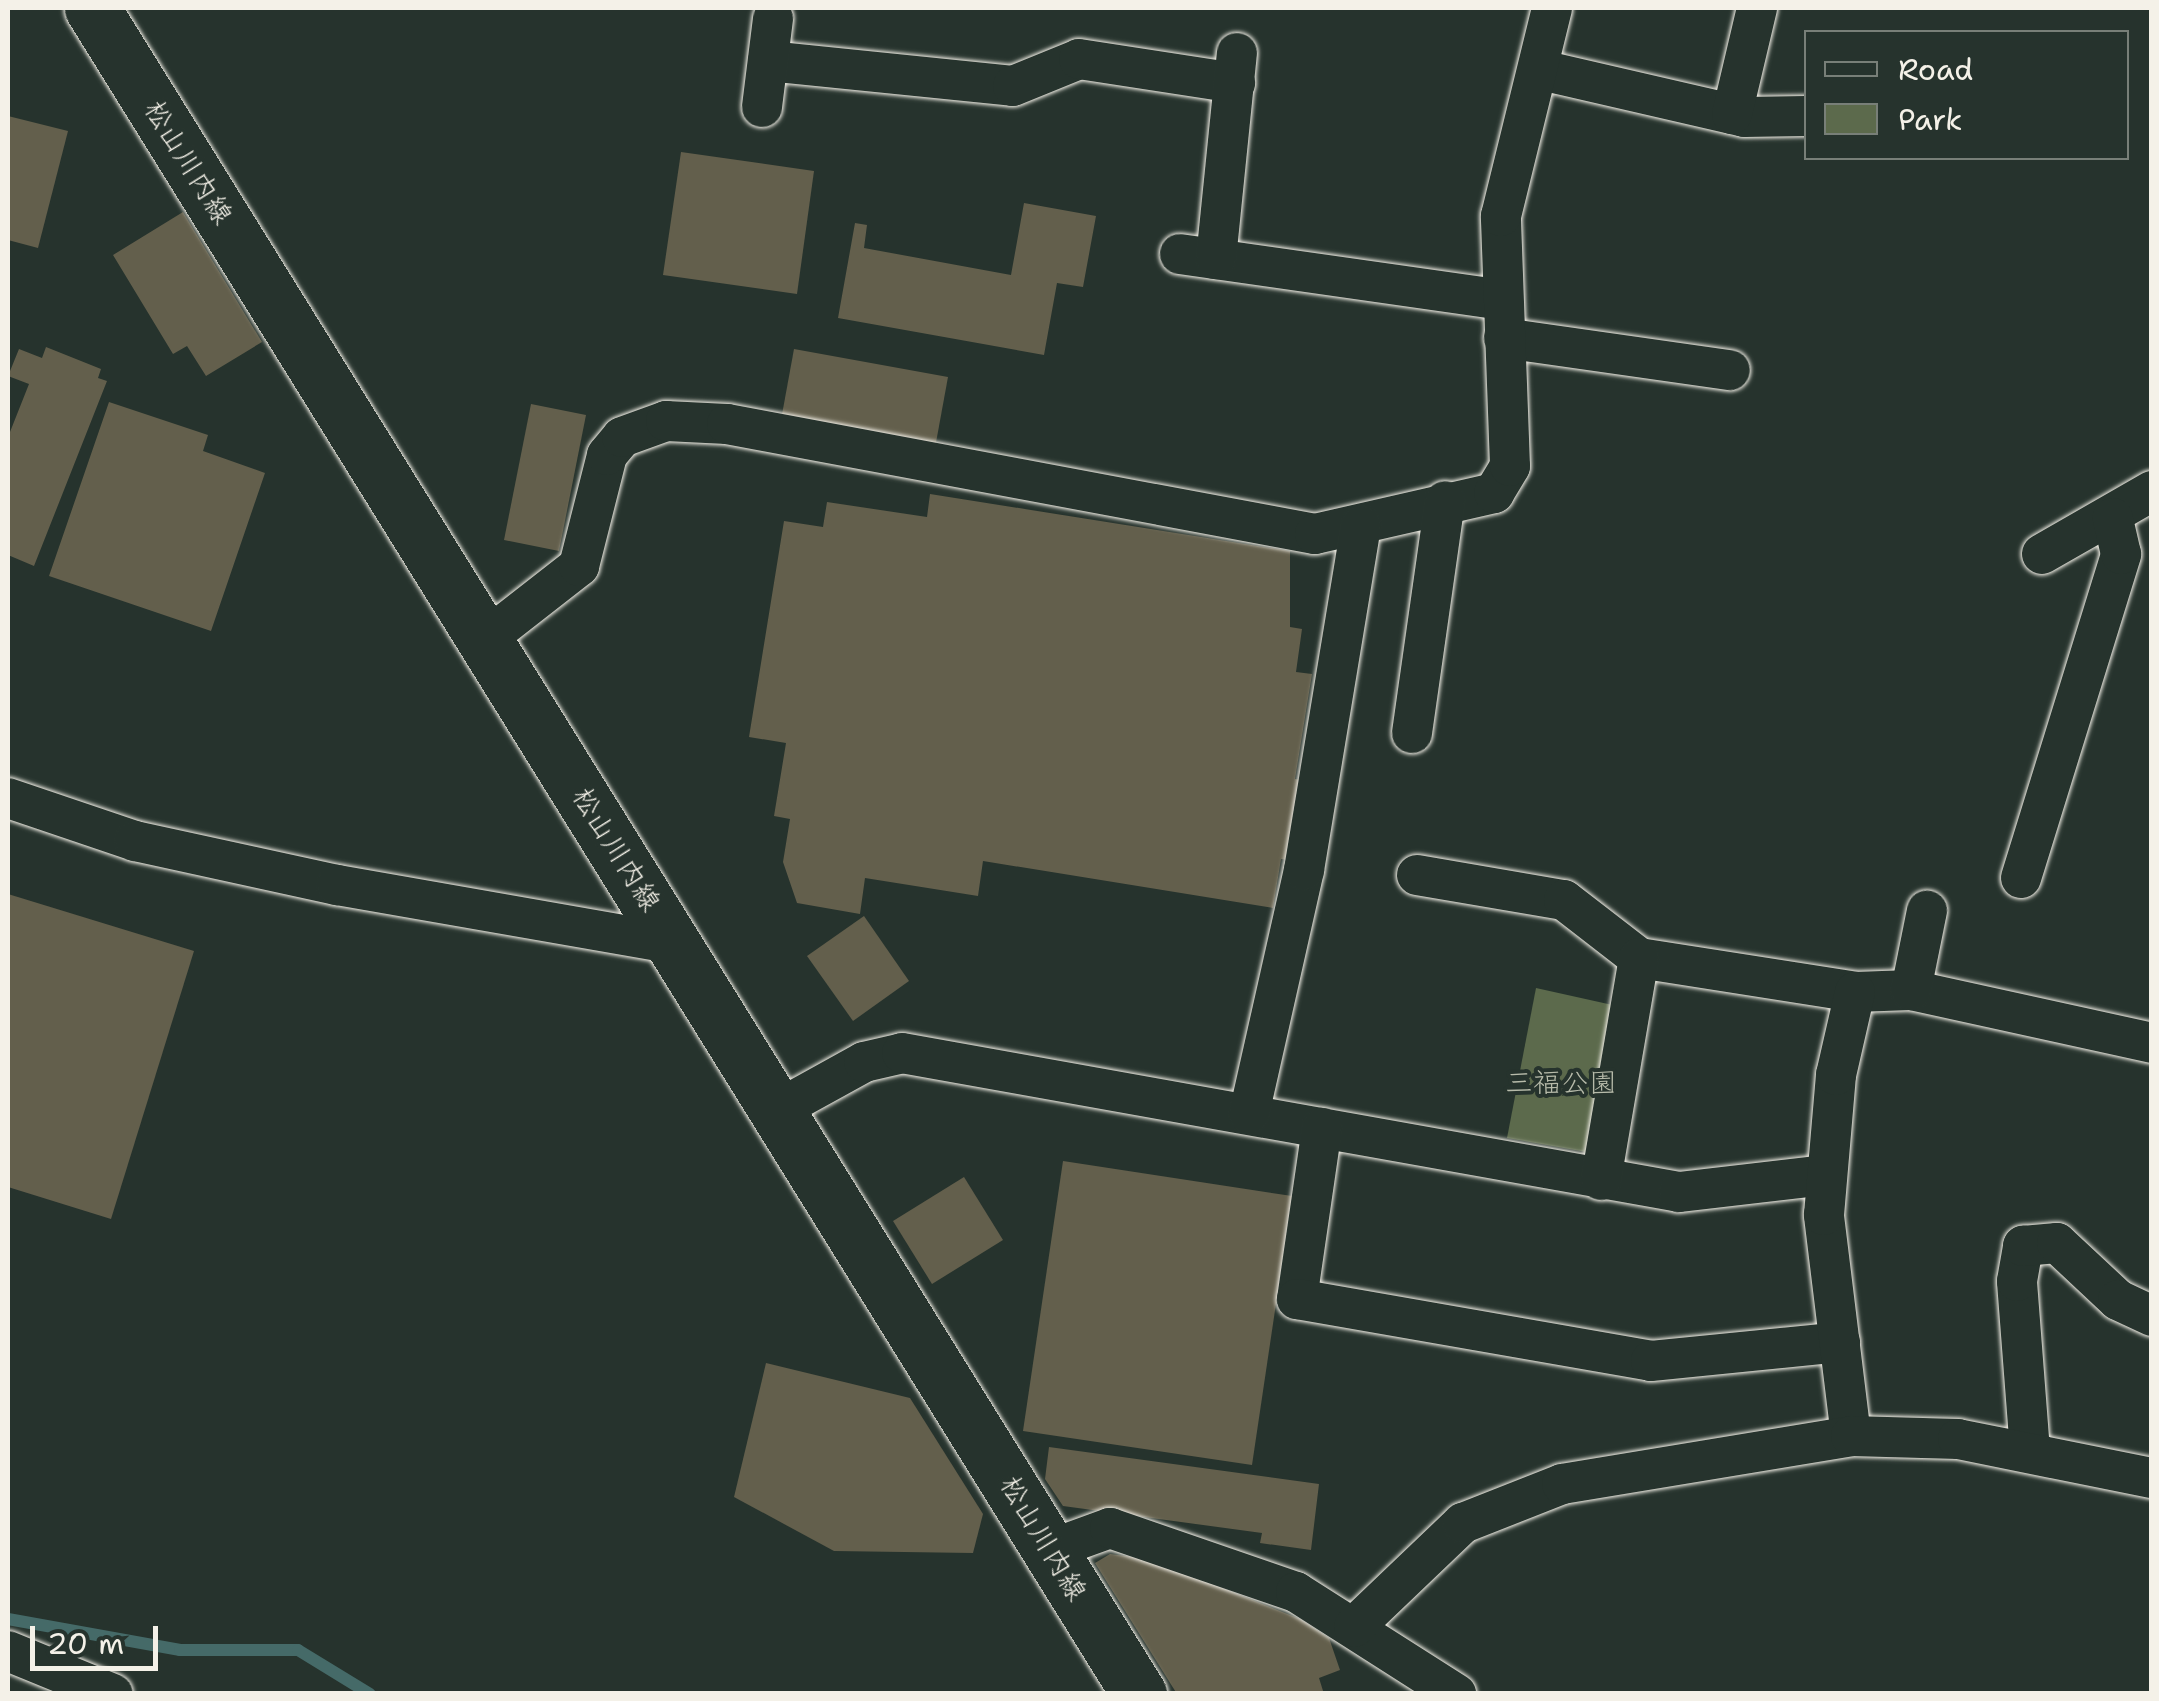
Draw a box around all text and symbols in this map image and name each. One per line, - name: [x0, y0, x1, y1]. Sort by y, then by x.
- legend: [1804, 30, 2129, 160]
- text: Road: [1898, 49, 1973, 90]
- street label: 松山川内線: [138, 94, 240, 230]
- text: Park: [1898, 99, 1962, 140]
- street label: 松山川内線: [566, 781, 668, 917]
- park label: 三福公園: [1505, 1065, 1617, 1099]
- street label: 松山川内線: [994, 1469, 1094, 1607]
- scale bar: [35, 1606, 162, 1668]
- text: 20 m: [47, 1623, 124, 1664]

